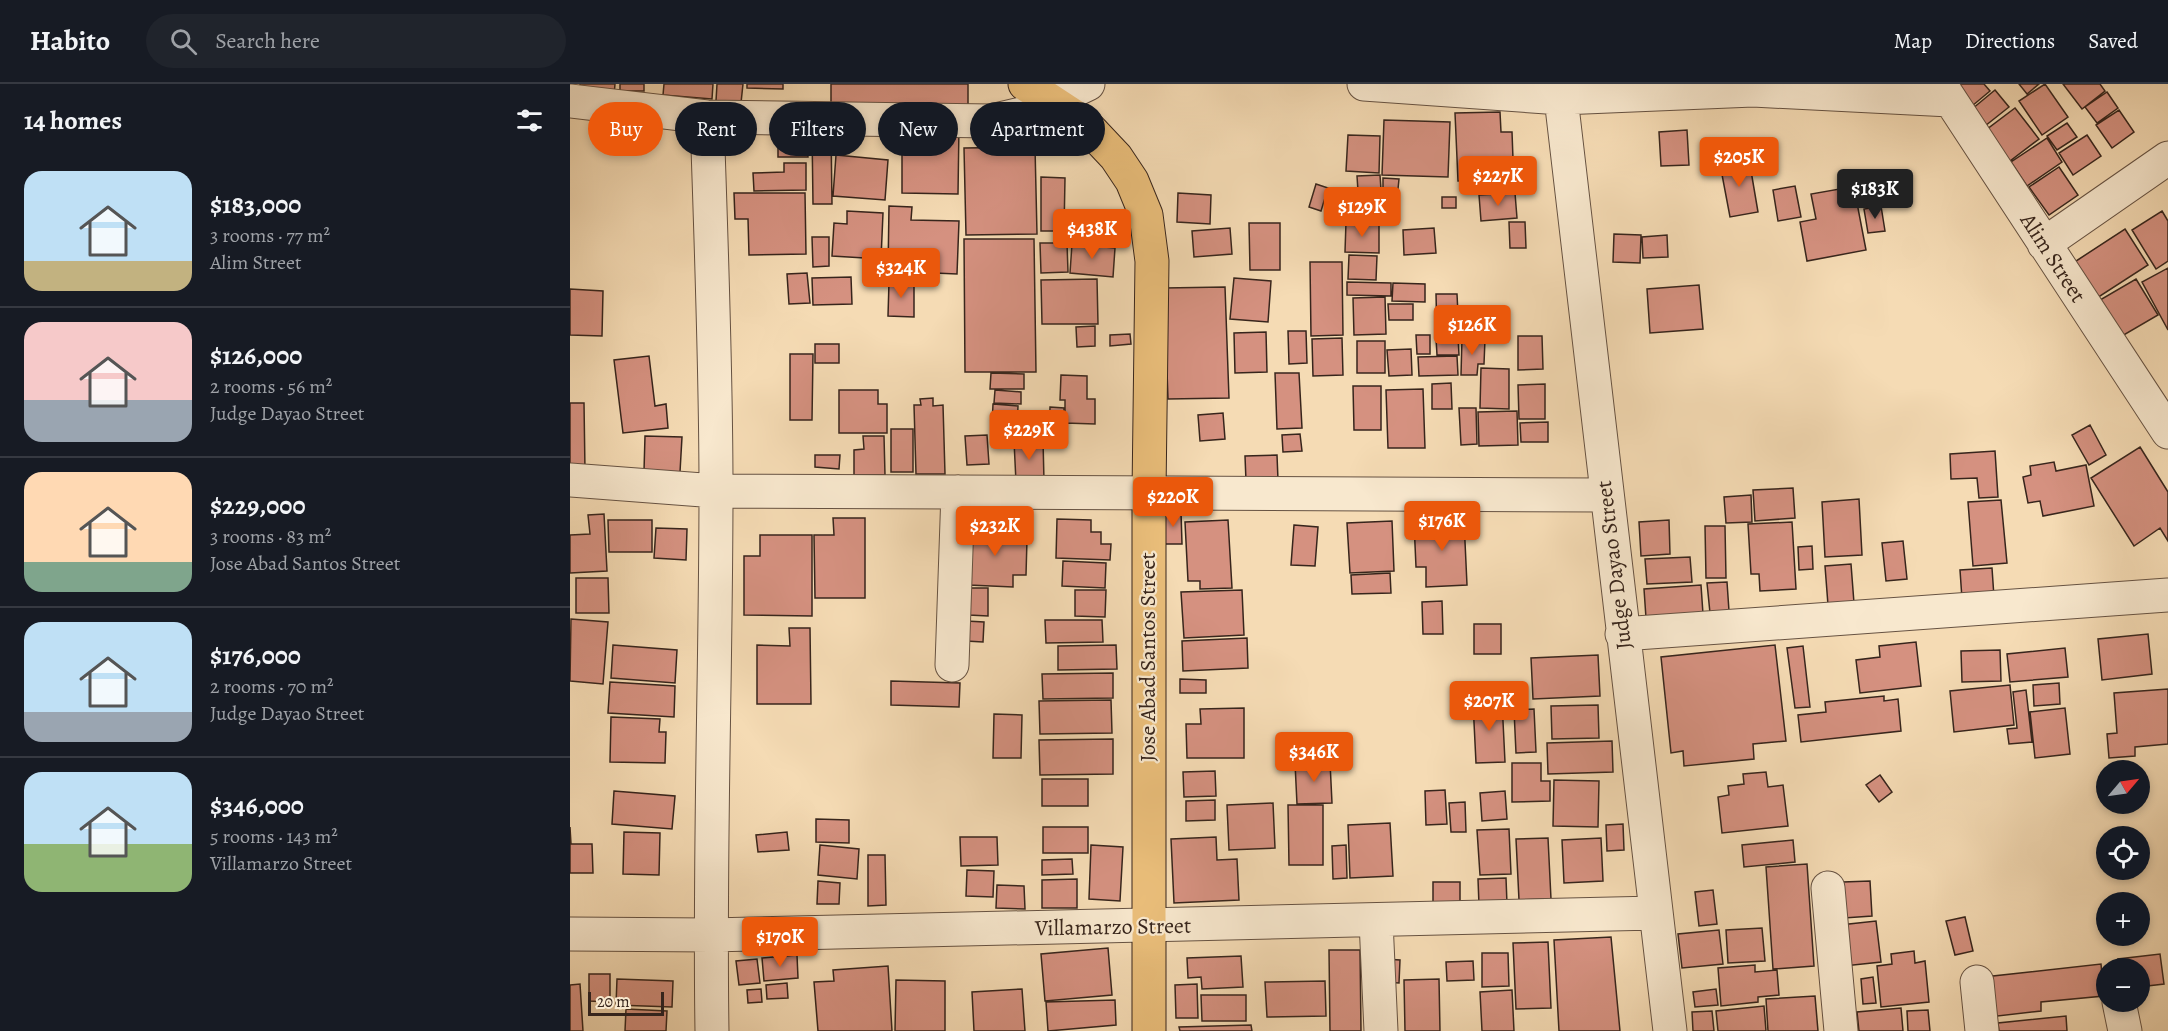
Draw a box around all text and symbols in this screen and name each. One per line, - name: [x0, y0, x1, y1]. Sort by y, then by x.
- search box: [146, 14, 566, 68]
- text: Habito: [30, 22, 110, 60]
- icon: search: [167, 25, 200, 58]
- text: Search here: [215, 26, 320, 56]
- text: Map: [1894, 27, 1932, 55]
- text: Directions: [1965, 27, 2055, 55]
- text: Saved: [2088, 27, 2138, 55]
- chip: Buy: [588, 102, 663, 156]
- chip: Rent: [675, 102, 757, 156]
- chip: Filters: [769, 102, 866, 156]
- chip: New: [878, 102, 958, 156]
- chip: Apartment: [970, 102, 1105, 156]
- text: 14 homes: [24, 103, 122, 138]
- icon: filters: [513, 104, 546, 137]
- pin: $205K: [1697, 137, 1781, 188]
- text: $205K: [1714, 143, 1764, 170]
- pin: $227K: [1456, 156, 1540, 207]
- text: $227K: [1473, 162, 1523, 189]
- pin: $183K: [1833, 169, 1917, 220]
- text: $183K: [1851, 175, 1899, 202]
- text: $183,000: [210, 187, 301, 222]
- pin: $129K: [1320, 187, 1404, 238]
- text: $129K: [1338, 193, 1386, 220]
- icon: home: [72, 195, 144, 267]
- street label: Alim Street: [2012, 207, 2093, 308]
- pin: $438K: [1050, 209, 1134, 260]
- text: $438K: [1067, 215, 1117, 242]
- text: 3 rooms · 77 m²: [210, 222, 330, 249]
- pin: $324K: [859, 248, 943, 299]
- text: Alim Street: [210, 249, 302, 276]
- text: $324K: [876, 254, 926, 281]
- pin: $126K: [1430, 305, 1514, 356]
- text: $126K: [1448, 311, 1496, 338]
- text: $126,000: [210, 338, 302, 373]
- icon: home: [72, 346, 144, 418]
- text: 2 rooms · 56 m²: [210, 373, 332, 400]
- text: Judge Dayao Street: [210, 400, 364, 427]
- pin: $229K: [987, 410, 1071, 461]
- text: $229K: [1003, 416, 1055, 443]
- pin: $220K: [1131, 477, 1215, 528]
- street label: Judge Dayao Street: [1589, 479, 1639, 651]
- text: $220K: [1147, 483, 1199, 510]
- text: $229,000: [210, 488, 306, 523]
- icon: home: [72, 496, 144, 568]
- pin: $176K: [1400, 501, 1484, 552]
- pin: $232K: [953, 506, 1037, 557]
- text: $176K: [1418, 507, 1466, 534]
- text: $232K: [970, 512, 1020, 539]
- text: 3 rooms · 83 m²: [210, 523, 331, 550]
- text: Jose Abad Santos Street: [210, 550, 400, 577]
- street label: Jose Abad Santos Street: [1133, 552, 1163, 762]
- text: $176,000: [210, 638, 301, 673]
- icon: home: [72, 646, 144, 718]
- text: 2 rooms · 70 m²: [210, 673, 334, 700]
- pin: $207K: [1447, 681, 1531, 732]
- text: $207K: [1464, 687, 1514, 714]
- text: Judge Dayao Street: [210, 700, 364, 727]
- pin: $346K: [1272, 732, 1356, 783]
- text: $346K: [1289, 738, 1339, 765]
- north arrow: [2096, 760, 2150, 814]
- map controls: [2096, 760, 2150, 1012]
- text: $346,000: [210, 788, 304, 823]
- icon: home: [72, 796, 144, 868]
- text: 5 rooms · 143 m²: [210, 823, 338, 850]
- button: locate: [2096, 826, 2150, 880]
- text: Villamarzo Street: [210, 850, 352, 877]
- button: +: [2096, 892, 2150, 946]
- street label: Villamarzo Street: [1034, 911, 1191, 943]
- pin: $170K: [738, 917, 822, 968]
- text: $170K: [756, 923, 804, 950]
- button: −: [2096, 958, 2150, 1012]
- scale bar: [588, 989, 664, 1016]
- text: 20 m: [597, 991, 630, 1013]

